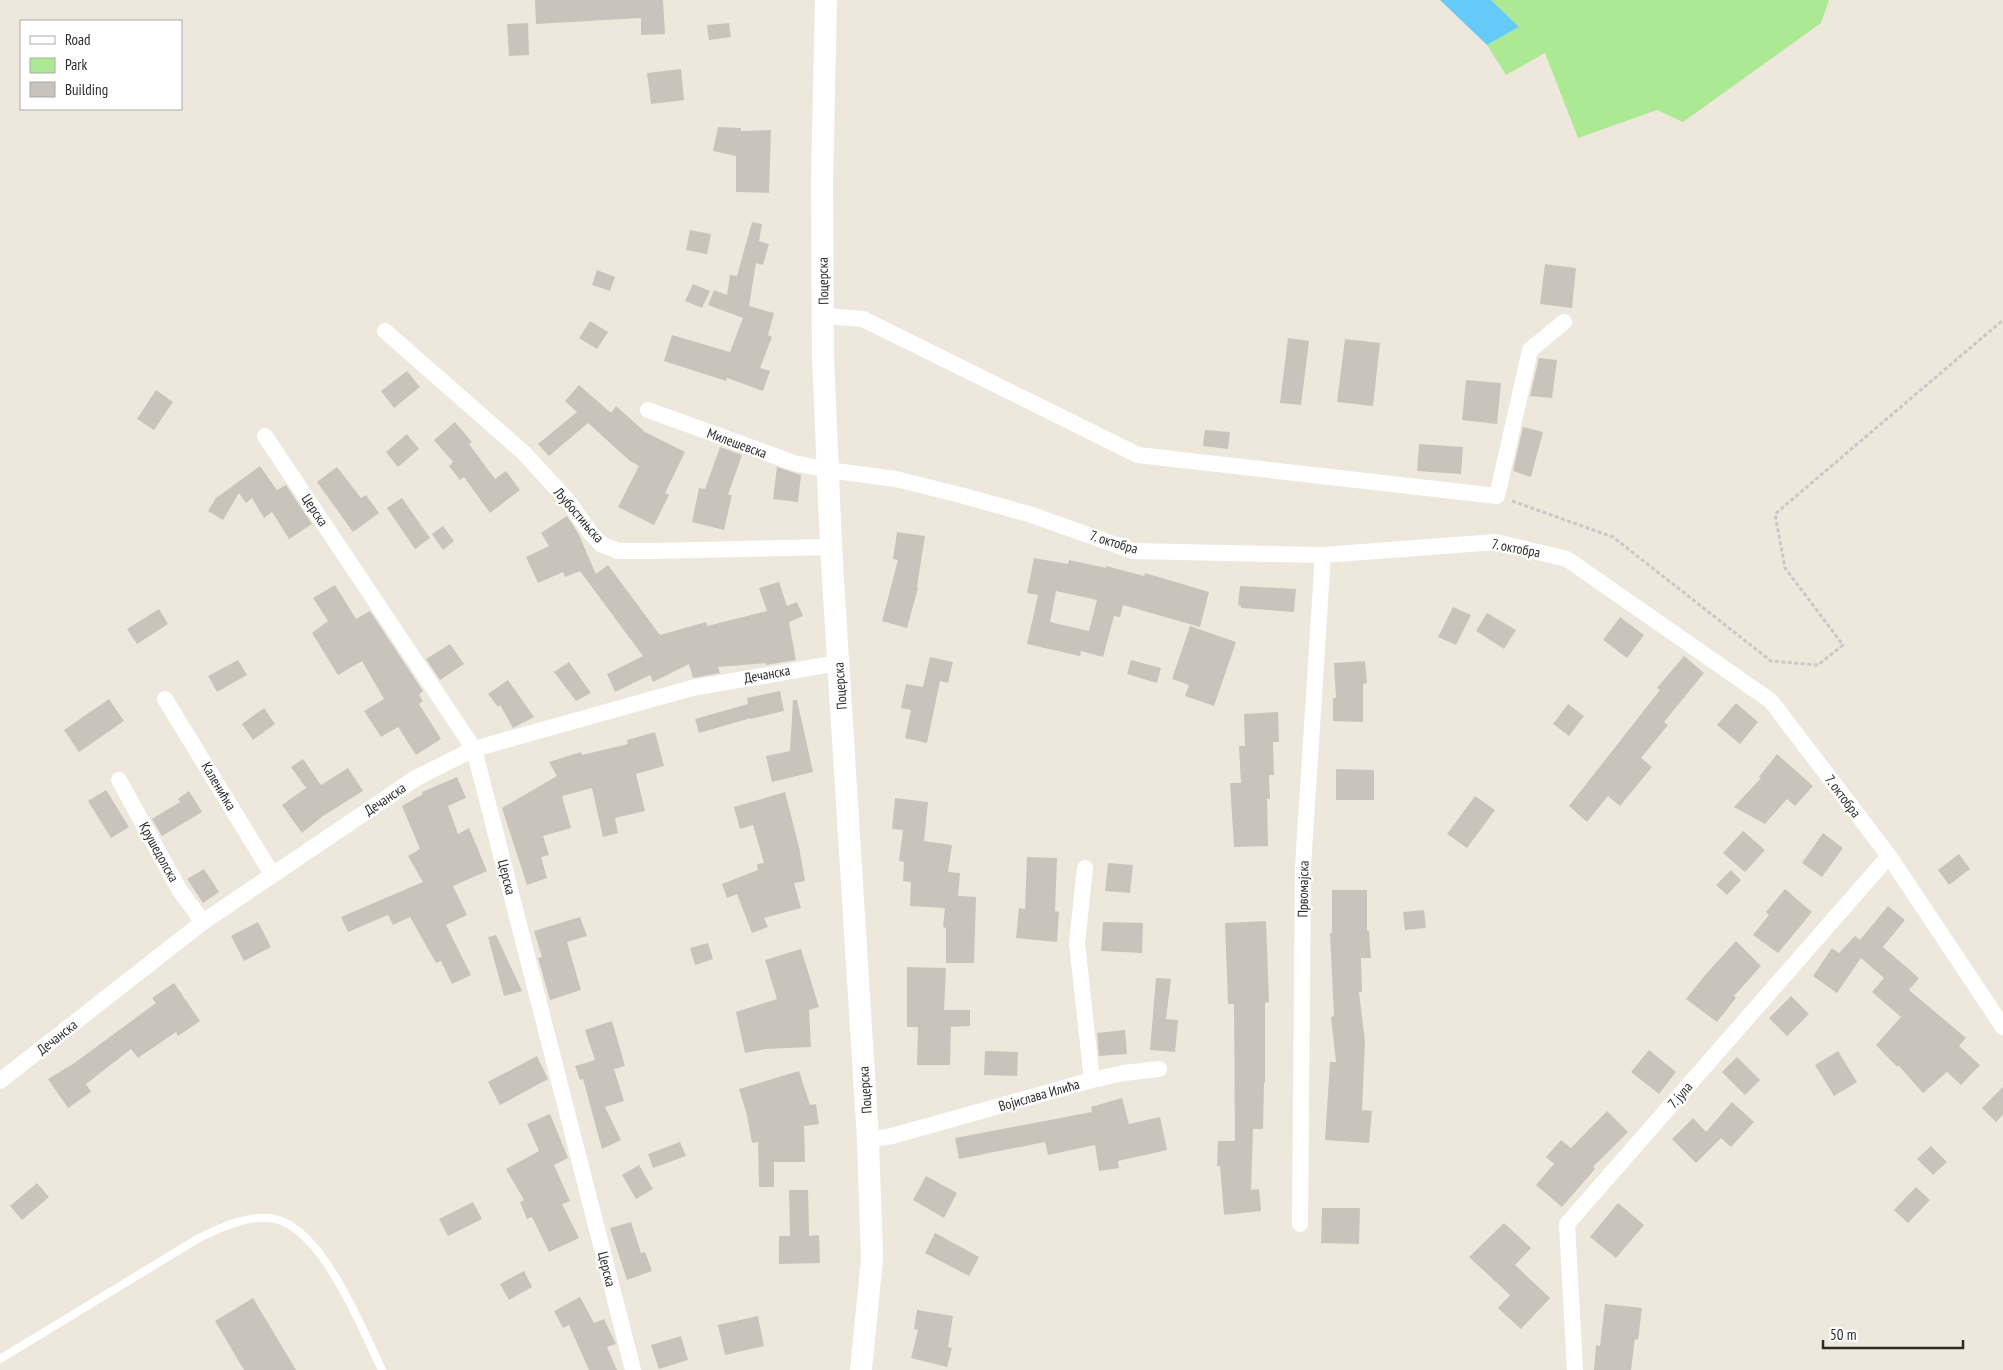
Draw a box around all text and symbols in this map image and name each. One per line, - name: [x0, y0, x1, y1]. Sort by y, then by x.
- legend: [20, 20, 182, 110]
- text: Road: [65, 30, 91, 49]
- text: Park: [65, 55, 87, 74]
- text: Building: [65, 80, 108, 99]
- street label: Поцерска: [814, 257, 832, 305]
- street label: Милешевска: [705, 424, 769, 462]
- street label: Љубостињска: [549, 483, 608, 546]
- street label: Церска: [298, 490, 332, 530]
- street label: 7. октобра: [1088, 526, 1140, 558]
- street label: 7. октобра: [1490, 534, 1542, 562]
- street label: Дечанска: [743, 661, 791, 687]
- street label: Поцерска: [829, 662, 851, 710]
- street label: Каленићка: [198, 758, 240, 814]
- street label: 7. октобра: [1821, 771, 1865, 821]
- street label: Дечанска: [361, 779, 409, 819]
- street label: Крушедолска: [135, 819, 183, 885]
- street label: Церска: [494, 858, 520, 896]
- street label: Првомајска: [1294, 860, 1312, 918]
- street label: Дечанска: [33, 1016, 81, 1058]
- street label: Поцерска: [854, 1066, 876, 1114]
- street label: Војислава Илића: [996, 1075, 1082, 1115]
- street label: 7. јула: [1664, 1078, 1696, 1112]
- street label: Церска: [594, 1250, 620, 1288]
- scale bar: [1823, 1318, 1963, 1350]
- text: 50 m: [1830, 1325, 1856, 1344]

